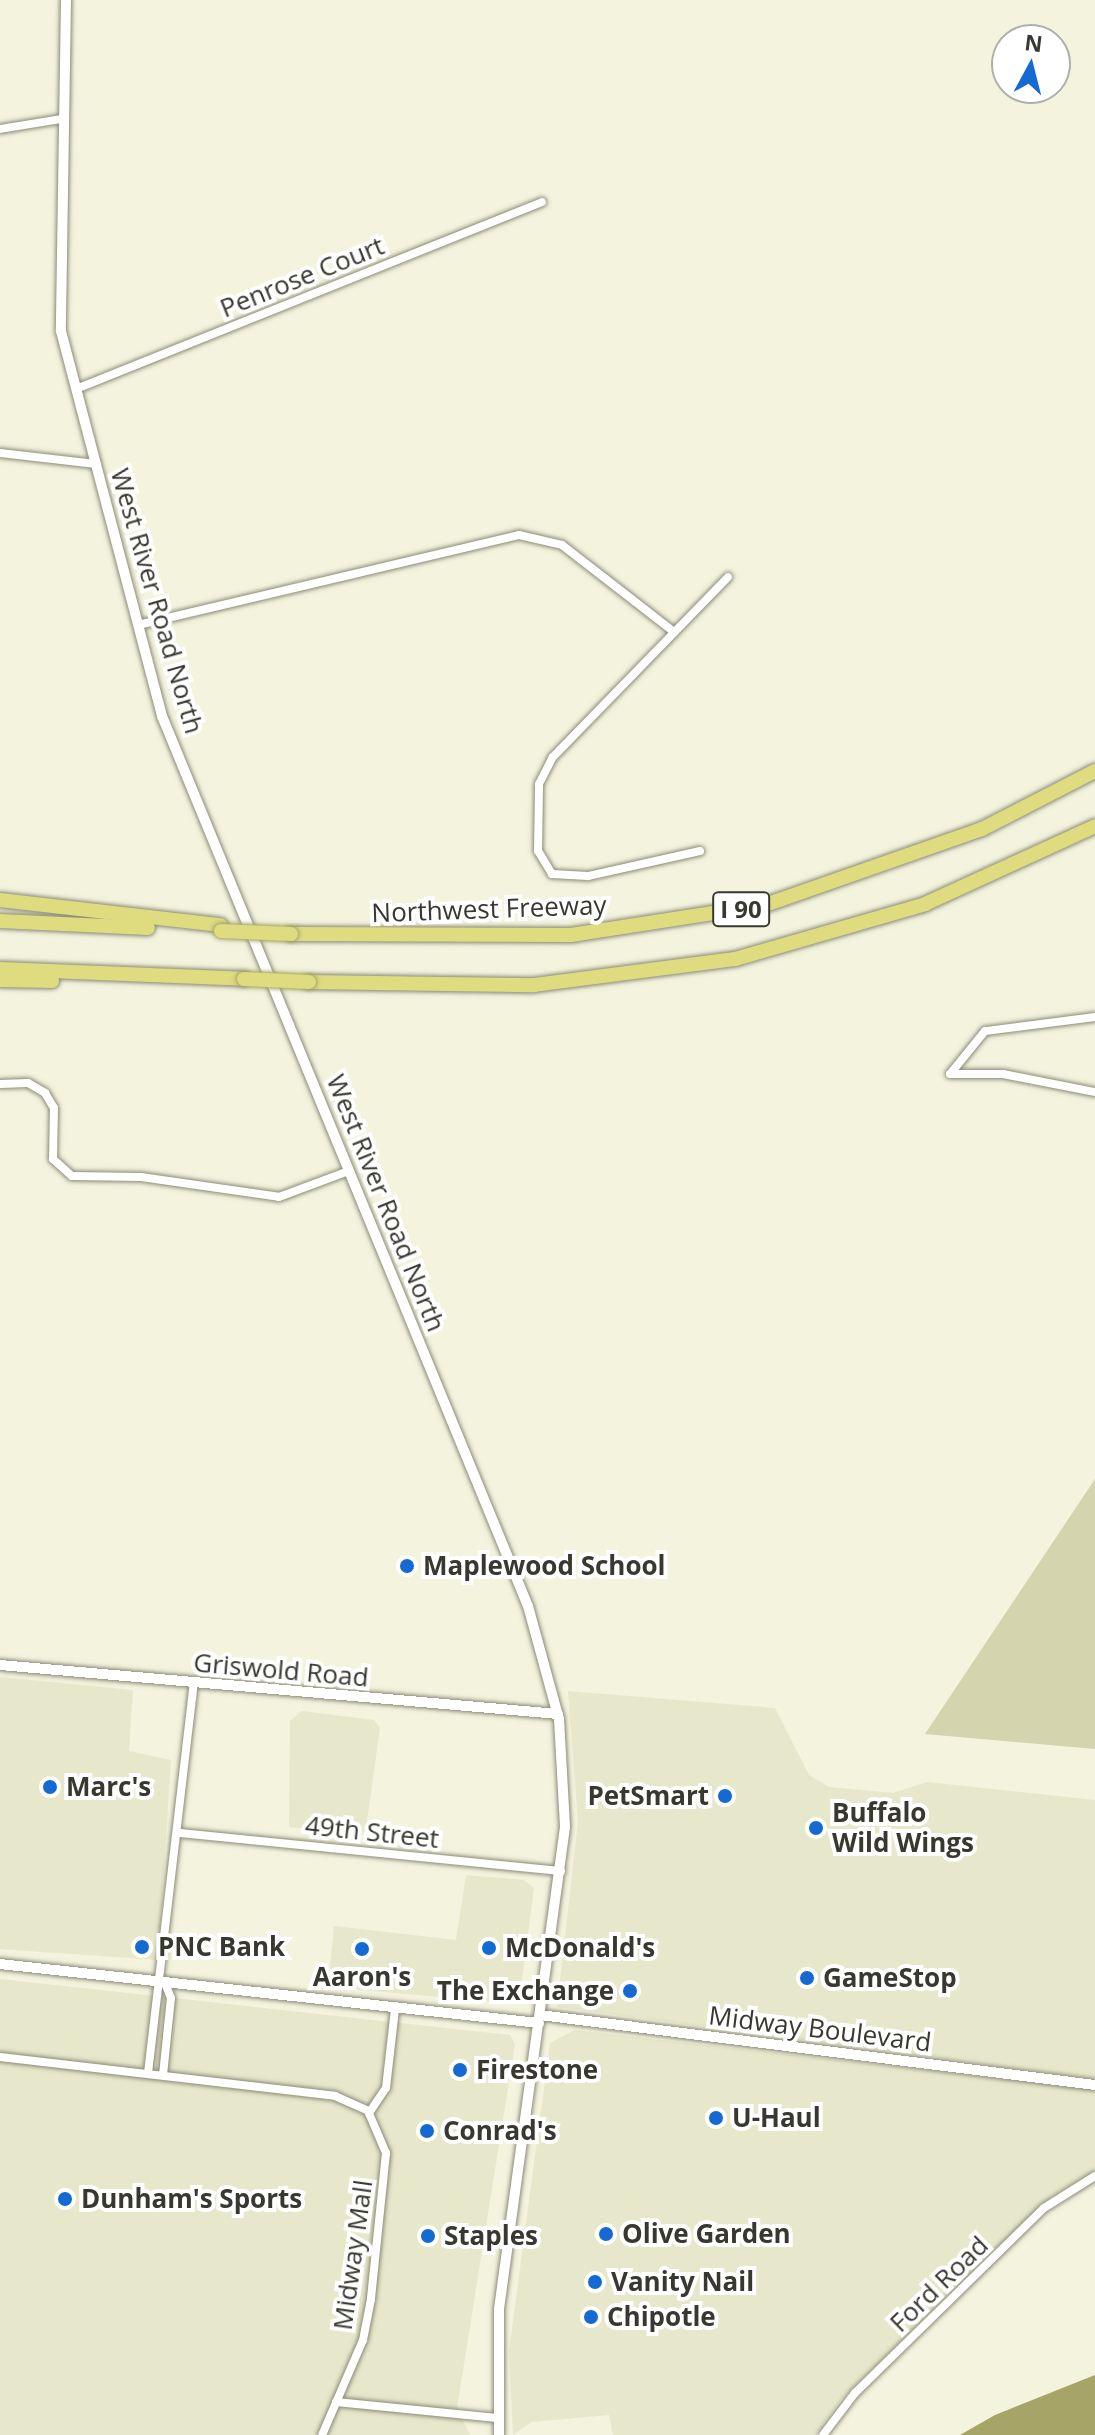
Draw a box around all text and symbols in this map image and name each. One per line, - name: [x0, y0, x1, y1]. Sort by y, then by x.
- north arrow: [991, 24, 1071, 104]
- text: N: [1023, 26, 1044, 58]
- street label: Penrose Court: [215, 230, 389, 324]
- street label: West River Road North: [104, 465, 210, 737]
- street label: Northwest Freeway: [371, 889, 607, 929]
- road number: I 90: [711, 889, 771, 929]
- street label: West River Road North: [320, 1070, 452, 1336]
- place label: Maplewood School: [423, 1550, 666, 1582]
- marker: Maplewood School: [398, 1557, 416, 1575]
- street label: Griswold Road: [192, 1647, 370, 1693]
- place label: Marc's: [66, 1771, 151, 1803]
- marker: Marc's: [41, 1778, 59, 1796]
- place label: PetSmart: [587, 1780, 709, 1812]
- marker: PetSmart: [716, 1787, 734, 1805]
- place label: Buffalo Wild Wings: [832, 1797, 974, 1858]
- street label: 49th Street: [304, 1809, 440, 1855]
- marker: Buffalo Wild Wings: [807, 1819, 825, 1837]
- place label: PNC Bank: [158, 1931, 285, 1963]
- place label: McDonald's: [505, 1932, 655, 1964]
- marker: PNC Bank: [133, 1938, 151, 1956]
- marker: McDonald's: [480, 1939, 498, 1957]
- marker: Aaron's: [353, 1940, 371, 1958]
- place label: Aaron's: [313, 1961, 411, 1993]
- place label: GameStop: [823, 1962, 957, 1994]
- marker: GameStop: [798, 1969, 816, 1987]
- place label: The Exchange: [437, 1975, 614, 2007]
- marker: The Exchange: [621, 1982, 639, 2000]
- street label: Midway Boulevard: [707, 2000, 933, 2058]
- place label: Firestone: [476, 2054, 598, 2086]
- marker: Firestone: [451, 2061, 469, 2079]
- place label: U-Haul: [732, 2102, 821, 2134]
- marker: U-Haul: [707, 2109, 725, 2127]
- place label: Conrad's: [443, 2115, 557, 2147]
- marker: Conrad's: [418, 2122, 436, 2140]
- street label: Midway Mall: [327, 2178, 379, 2332]
- place label: Dunham's Sports: [81, 2183, 302, 2215]
- marker: Dunham's Sports: [56, 2190, 74, 2208]
- place label: Olive Garden: [622, 2218, 791, 2250]
- place label: Staples: [444, 2220, 538, 2252]
- marker: Olive Garden: [597, 2225, 615, 2243]
- marker: Staples: [419, 2227, 437, 2245]
- street label: Ford Road: [883, 2230, 995, 2338]
- place label: Vanity Nail: [611, 2266, 754, 2298]
- marker: Vanity Nail: [586, 2273, 604, 2291]
- place label: Chipotle: [607, 2301, 716, 2333]
- marker: Chipotle: [582, 2308, 600, 2326]

